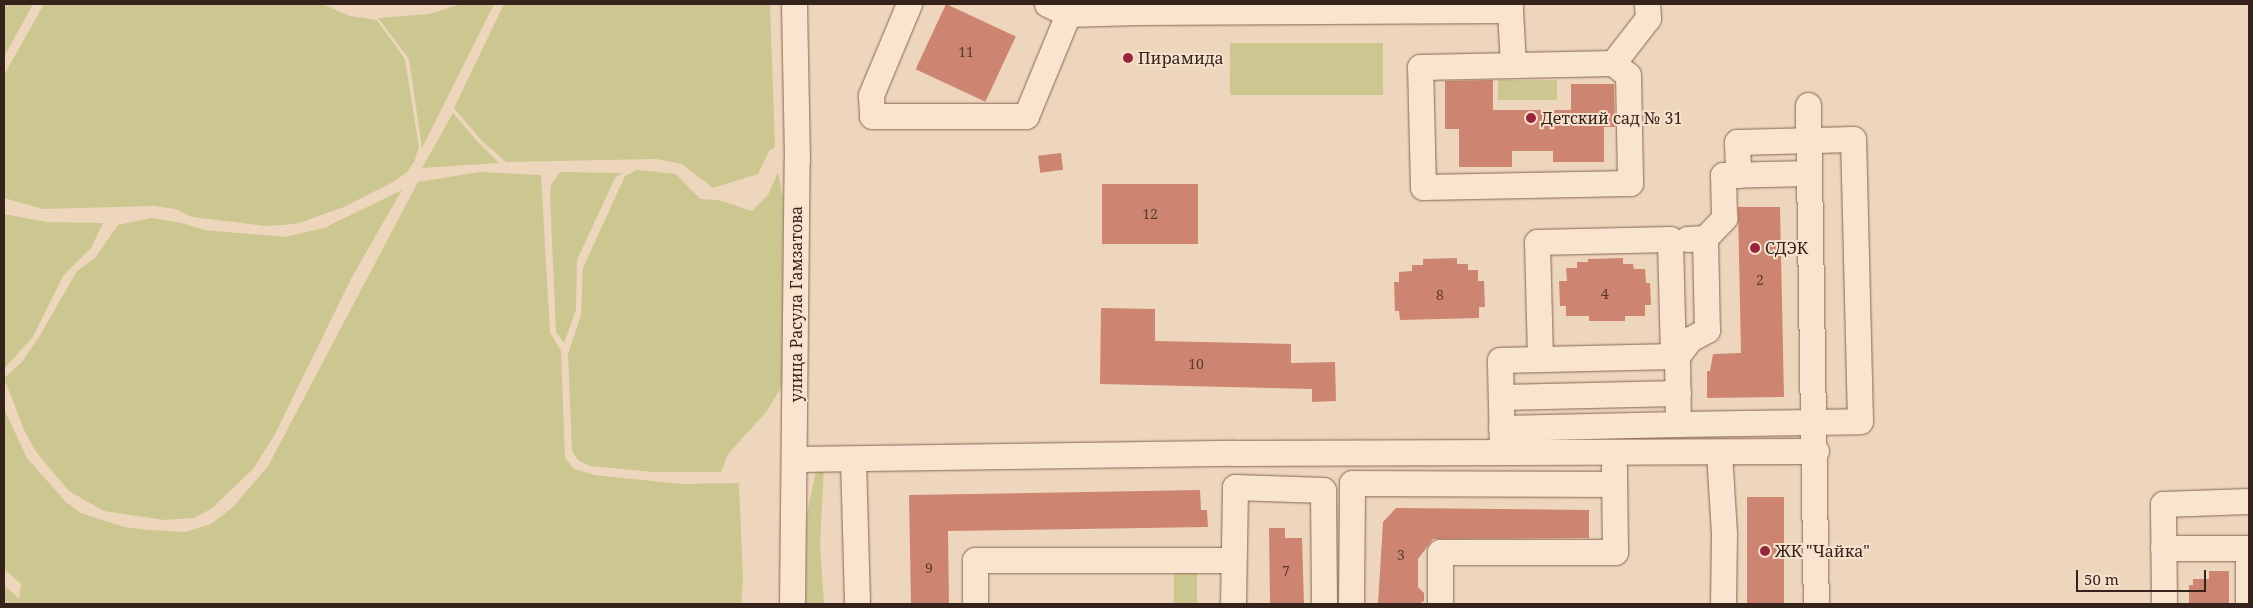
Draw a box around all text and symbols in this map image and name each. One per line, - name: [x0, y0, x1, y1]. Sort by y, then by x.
- house number: 11: [958, 44, 974, 60]
- place label: Пирамида: [1138, 48, 1224, 68]
- marker: Пирамида: [1122, 52, 1134, 64]
- place label: Детский сад № 31: [1541, 108, 1683, 128]
- marker: Детский сад № 31: [1525, 112, 1537, 124]
- street label: улица Расула Гамзатова: [786, 206, 806, 402]
- house number: 12: [1142, 206, 1158, 222]
- place label: СДЭК: [1765, 238, 1808, 258]
- marker: СДЭК: [1749, 242, 1761, 254]
- house number: 2: [1756, 272, 1764, 288]
- house number: 4: [1601, 286, 1609, 302]
- house number: 8: [1436, 287, 1444, 303]
- house number: 10: [1188, 356, 1204, 372]
- place label: ЖК "Чайка": [1775, 541, 1870, 561]
- marker: ЖК "Чайка": [1759, 545, 1771, 557]
- house number: 3: [1397, 547, 1405, 563]
- house number: 9: [925, 560, 933, 576]
- scale bar: [2078, 560, 2208, 592]
- house number: 7: [1282, 563, 1290, 579]
- text: 50 m: [2084, 569, 2119, 589]

